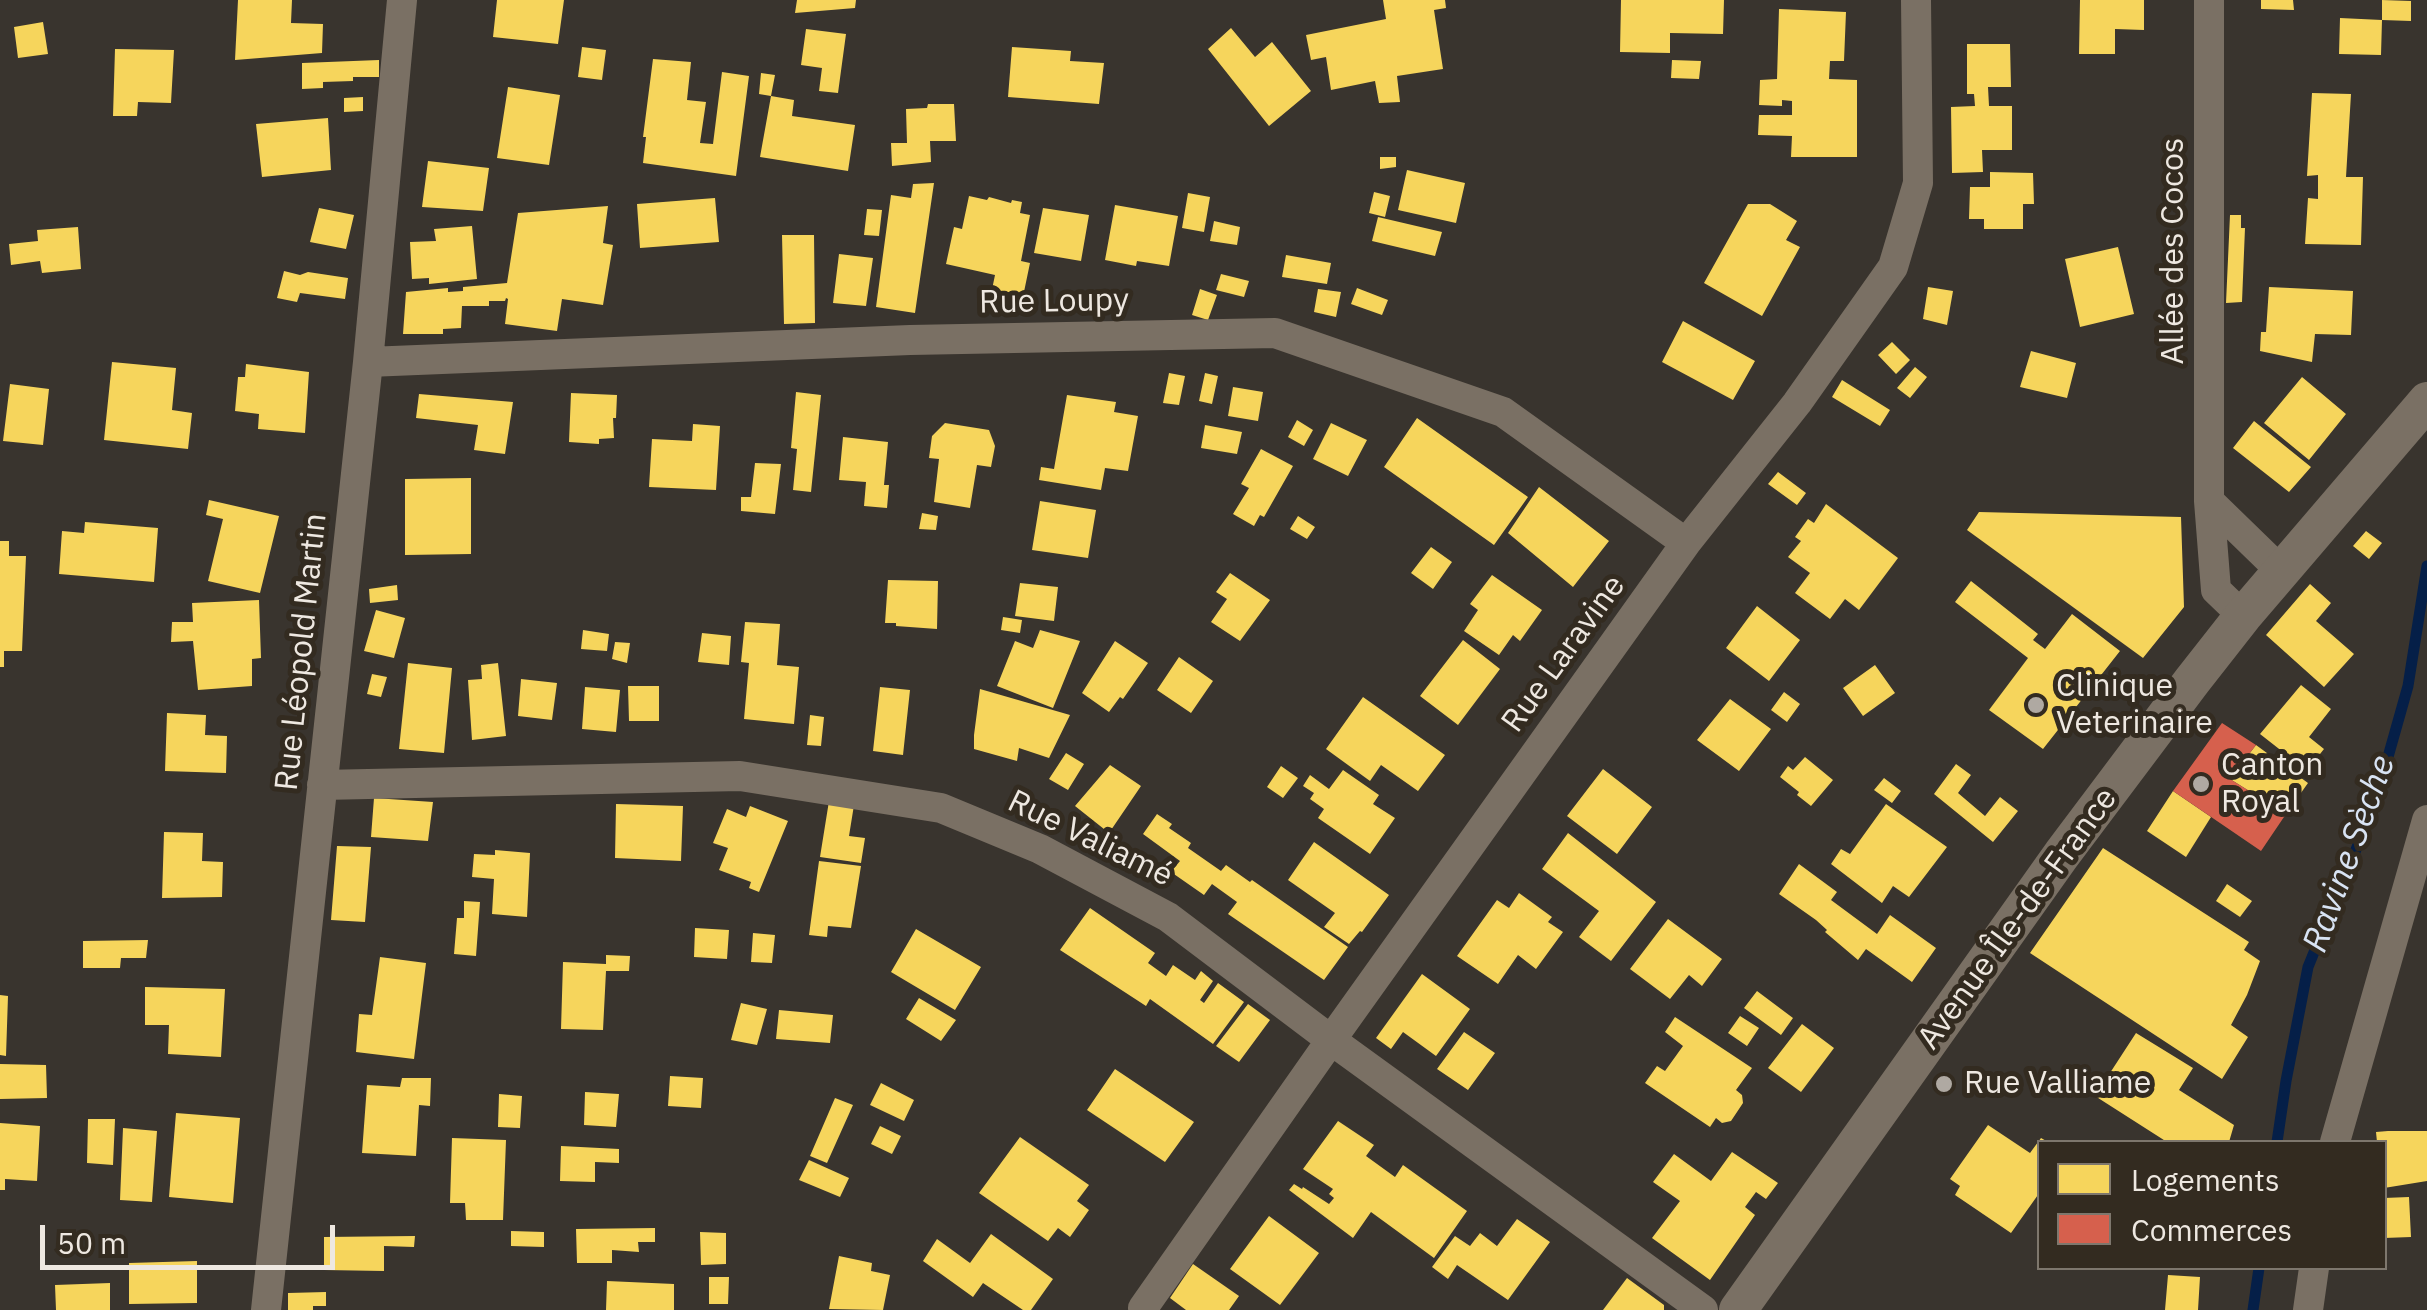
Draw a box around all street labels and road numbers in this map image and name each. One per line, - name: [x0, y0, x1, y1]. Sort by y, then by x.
- street label: Allée des Cocos: [2155, 138, 2193, 364]
- street label: Rue Loupy: [979, 281, 1129, 323]
- street label: Rue Léopold Martin: [268, 511, 336, 793]
- street label: Rue Laravine: [1494, 568, 1634, 740]
- street label: Avenue Île-de-France: [1910, 781, 2126, 1057]
- street label: Rue Valiamé: [1001, 783, 1179, 895]

